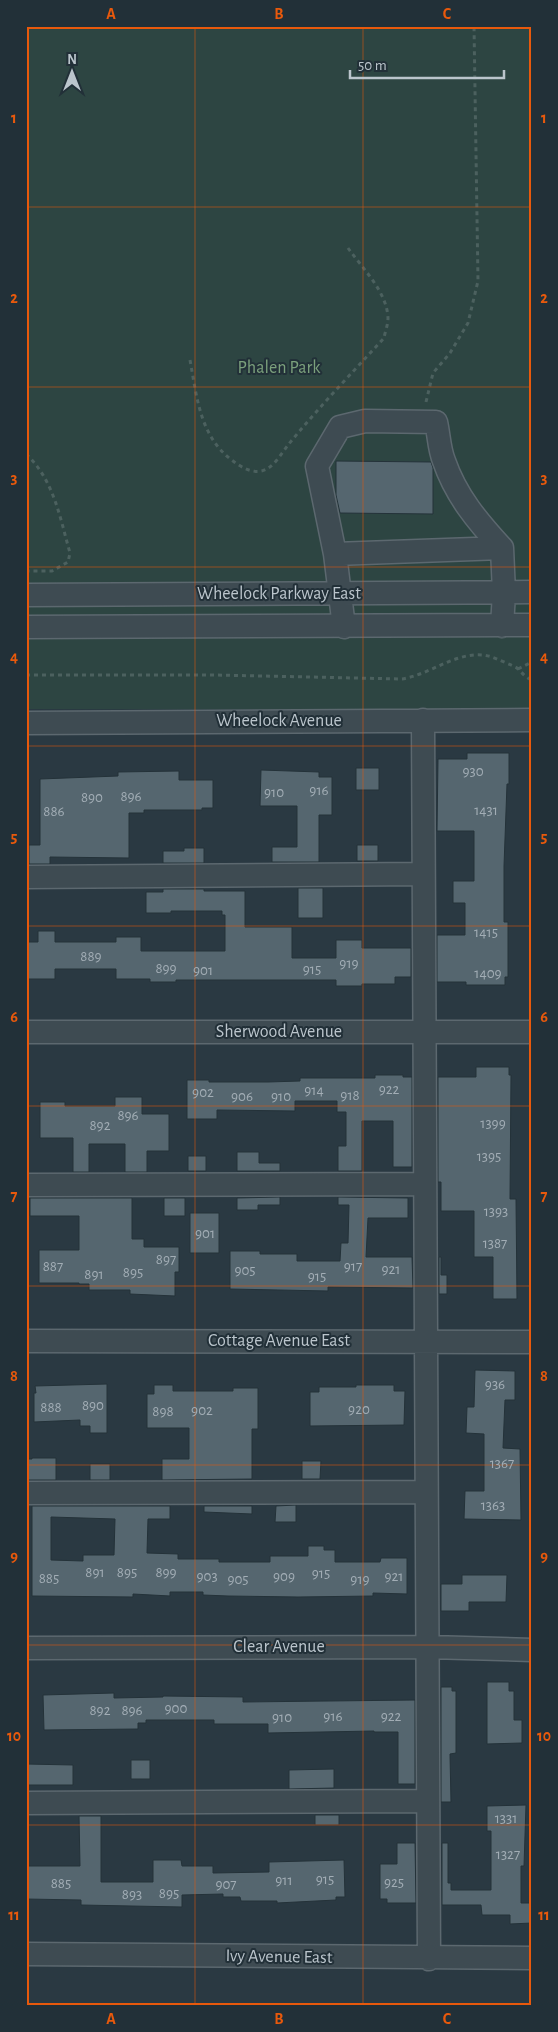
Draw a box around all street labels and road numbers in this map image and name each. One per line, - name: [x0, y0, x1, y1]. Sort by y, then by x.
- street label: Wheelock Parkway East: [197, 585, 361, 603]
- street label: Wheelock Avenue: [216, 712, 342, 730]
- street label: Sherwood Avenue: [216, 1023, 342, 1041]
- street label: Cottage Avenue East: [208, 1332, 350, 1350]
- street label: Clear Avenue: [233, 1638, 325, 1656]
- street label: Ivy Avenue East: [225, 1947, 333, 1967]

